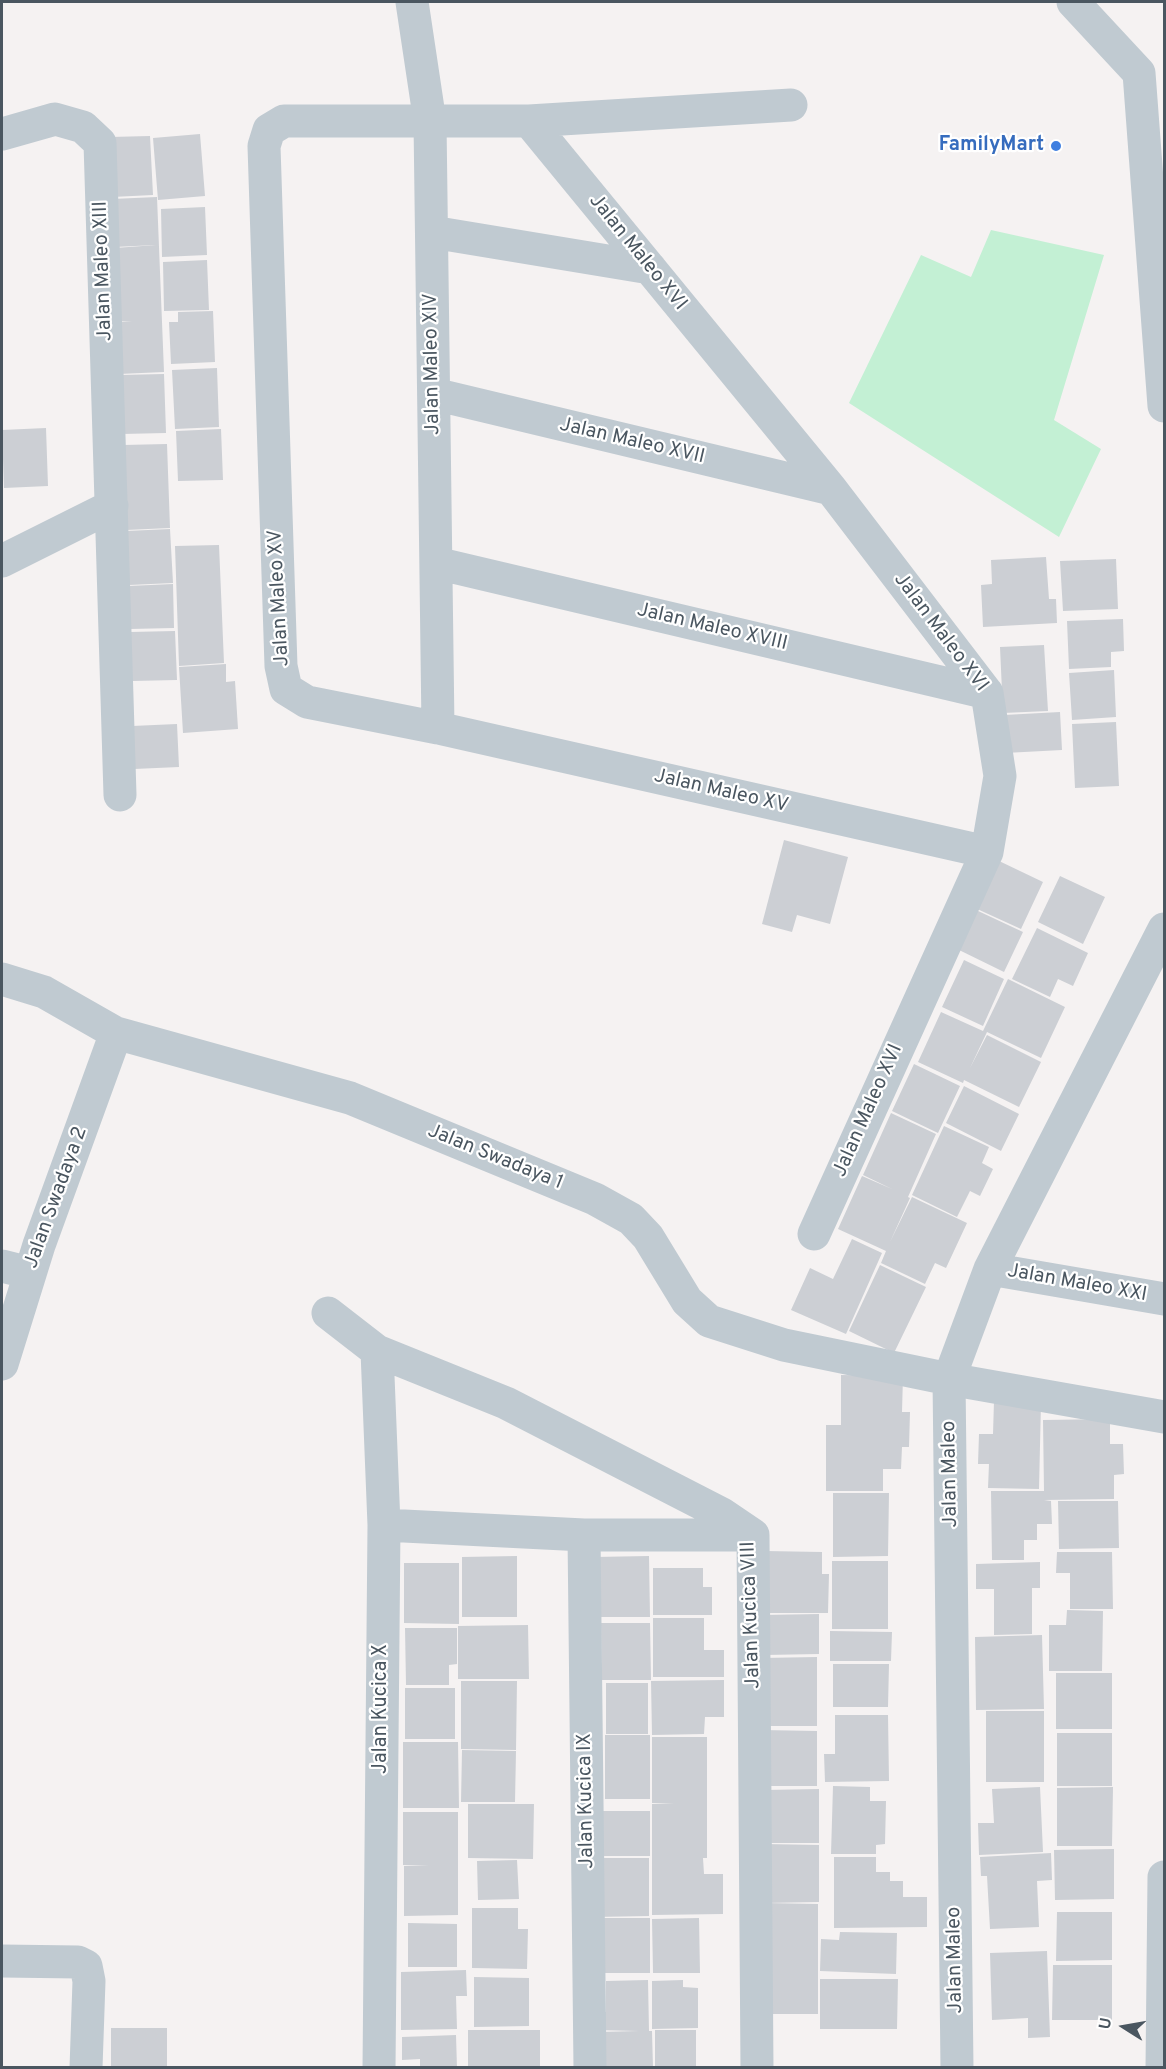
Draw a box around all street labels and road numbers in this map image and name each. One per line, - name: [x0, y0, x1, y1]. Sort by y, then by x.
- street label: Jalan Maleo XVI: [583, 190, 691, 316]
- street label: Jalan Maleo XIII: [90, 201, 118, 341]
- street label: Jalan Maleo XIV: [420, 293, 446, 435]
- street label: Jalan Maleo XVII: [557, 414, 707, 470]
- street label: Jalan Maleo XV: [264, 529, 296, 667]
- street label: Jalan Maleo XVI: [887, 569, 993, 697]
- street label: Jalan Maleo XVIII: [634, 599, 790, 657]
- street label: Jalan Maleo XV: [652, 765, 790, 819]
- street label: Jalan Maleo XVI: [829, 1041, 909, 1181]
- street label: Jalan Swadaya 1: [424, 1120, 566, 1196]
- street label: Jalan Swadaya 2: [20, 1124, 94, 1272]
- street label: Jalan Maleo XXI: [1005, 1260, 1149, 1308]
- street label: Jalan Maleo: [938, 1420, 964, 1528]
- street label: Jalan Kucica VIII: [737, 1541, 767, 1689]
- street label: Jalan Kucica X: [370, 1644, 394, 1774]
- street label: Jalan Kucica IX: [574, 1733, 600, 1869]
- street label: Jalan Maleo: [943, 1906, 969, 2014]

